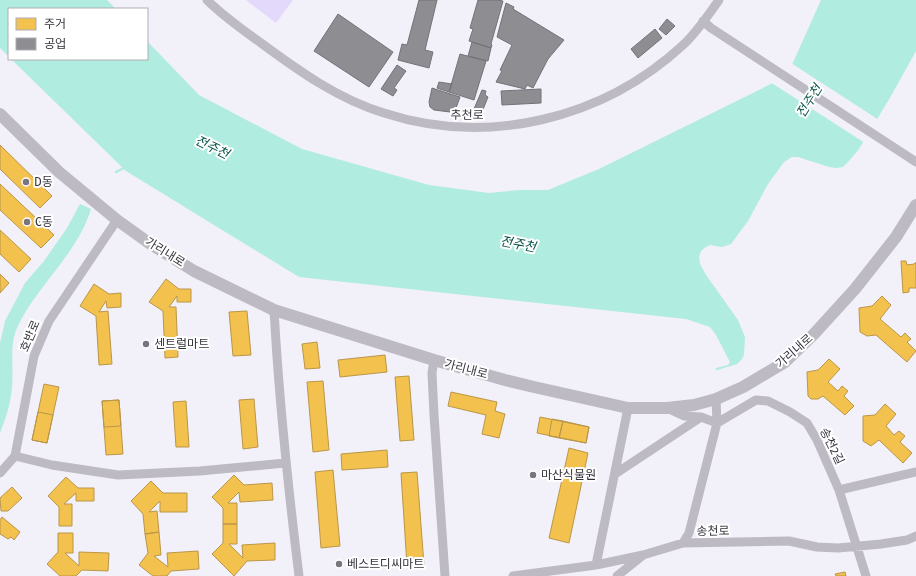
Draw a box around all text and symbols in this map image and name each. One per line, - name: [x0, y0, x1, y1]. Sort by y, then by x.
- legend: [8, 8, 148, 60]
- text: 주거: [44, 17, 66, 31]
- text: 공업: [44, 37, 66, 51]
- water label: 전주천: [793, 81, 825, 120]
- street label: 추천로: [450, 108, 484, 122]
- water label: 전주천: [193, 132, 232, 162]
- place label: D동: [34, 175, 53, 189]
- marker: D동: [21, 177, 31, 187]
- place label: C동: [35, 215, 53, 229]
- marker: C동: [22, 217, 32, 227]
- water label: 전주천: [499, 233, 538, 255]
- street label: 가리내로: [143, 234, 187, 270]
- street label: 호반로: [17, 318, 43, 354]
- street label: 가리내로: [773, 331, 815, 371]
- place label: 센트럴마트: [154, 337, 209, 351]
- marker: 센트럴마트: [141, 339, 151, 349]
- street label: 가리내로: [443, 357, 489, 381]
- street label: 송천2길: [817, 425, 847, 467]
- place label: 마산식물원: [541, 468, 596, 482]
- marker: 마산식물원: [528, 470, 538, 480]
- street label: 송천로: [696, 524, 730, 538]
- place label: 베스트디씨마트: [347, 557, 424, 571]
- marker: 베스트디씨마트: [334, 559, 344, 569]

